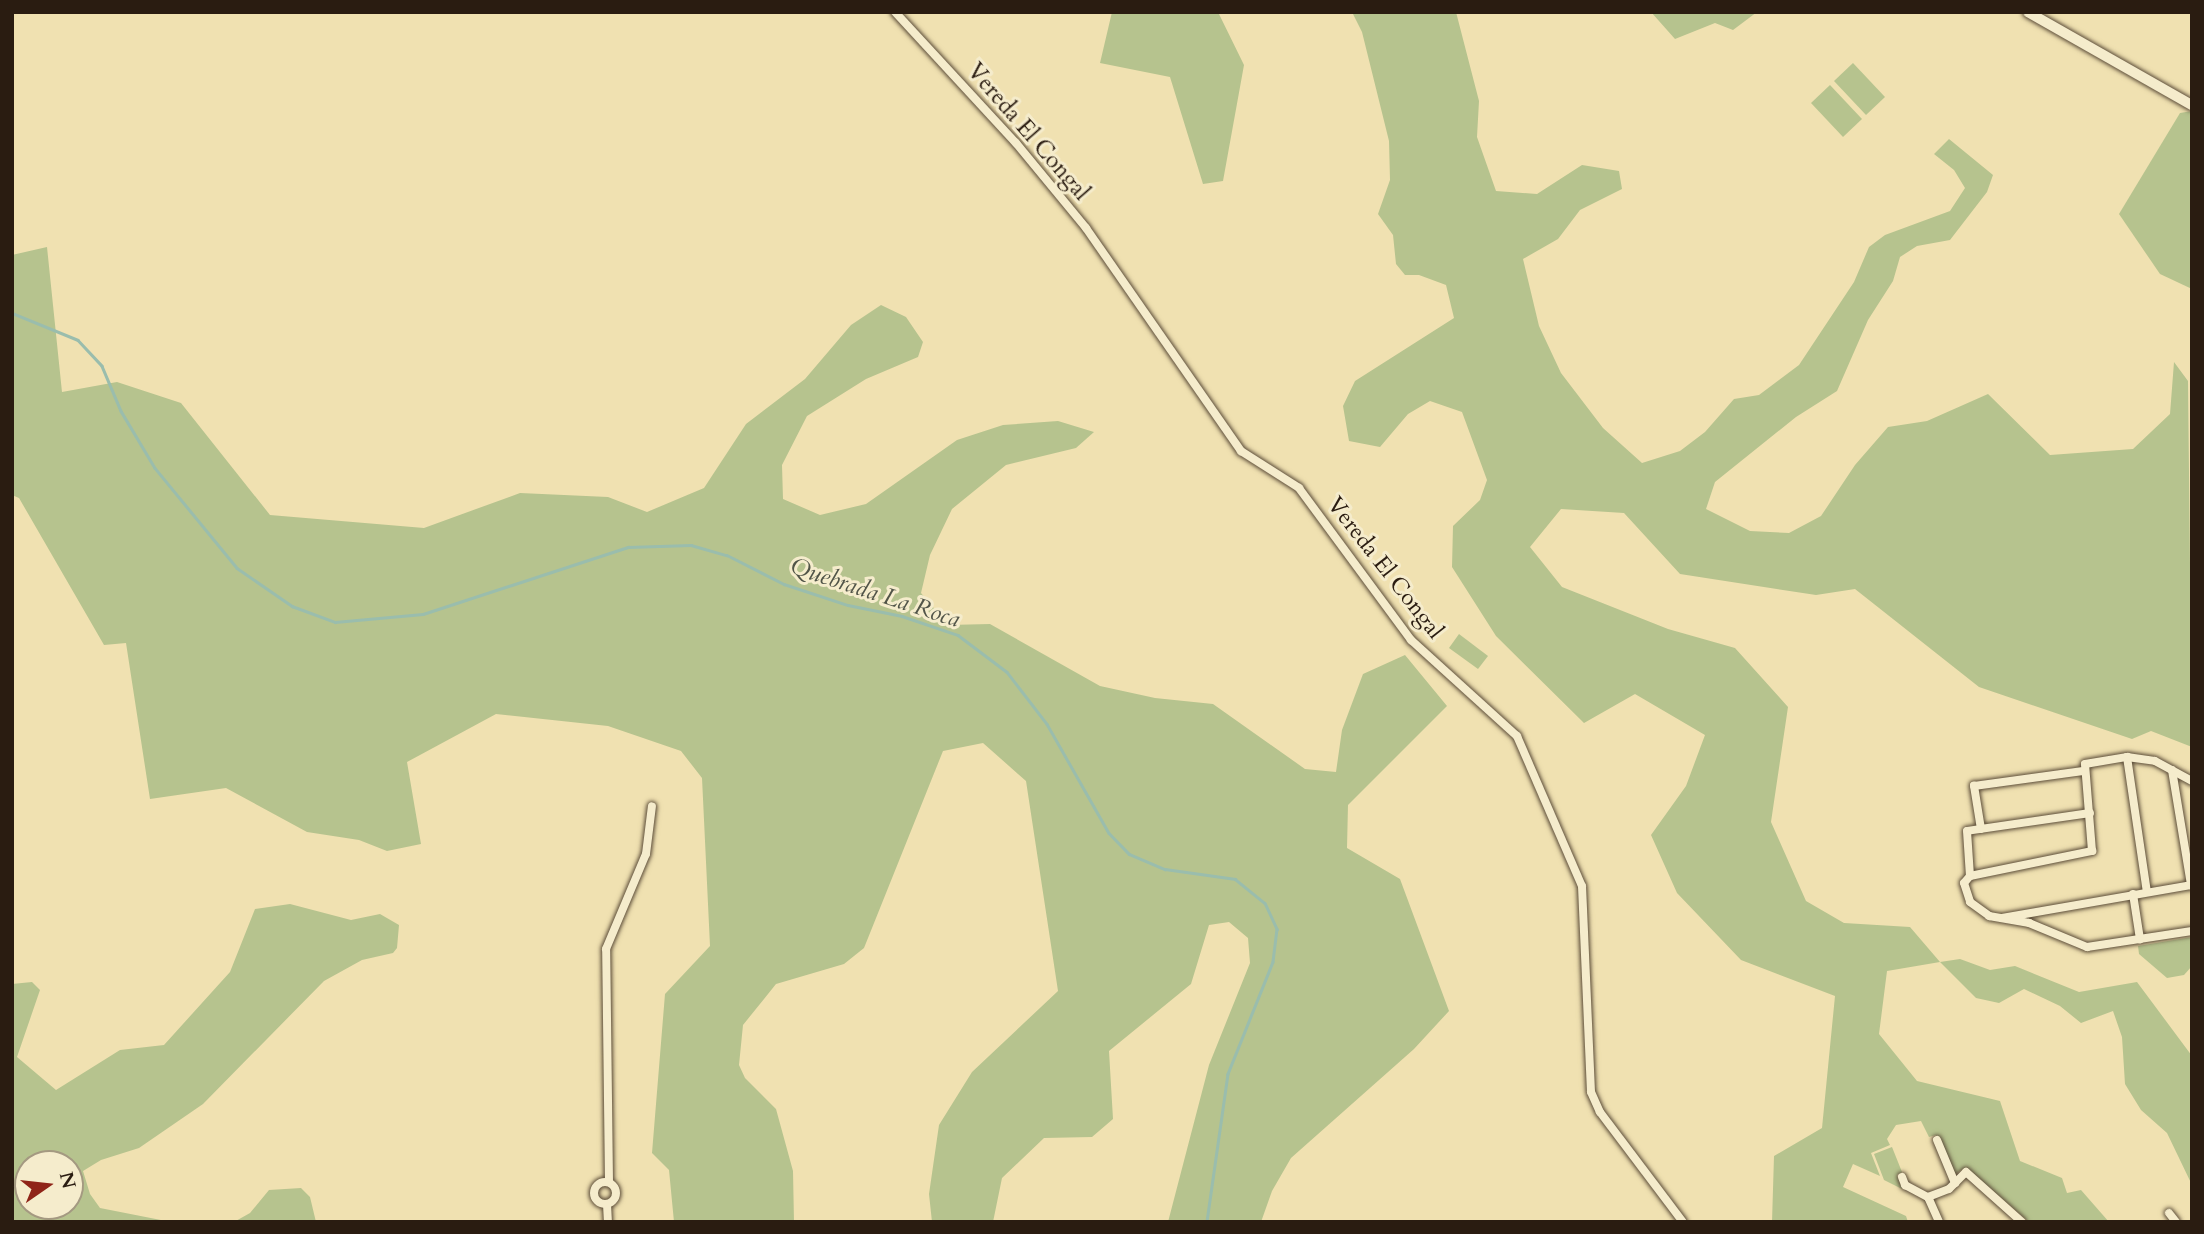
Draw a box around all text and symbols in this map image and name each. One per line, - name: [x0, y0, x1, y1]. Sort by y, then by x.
- street label: Vereda El Congal: [961, 58, 1095, 206]
- street label: Vereda El Congal: [1321, 492, 1449, 644]
- water label: Quebrada La Roca: [786, 552, 964, 634]
- north arrow: [14, 1150, 84, 1220]
- text: N: [53, 1169, 82, 1192]

